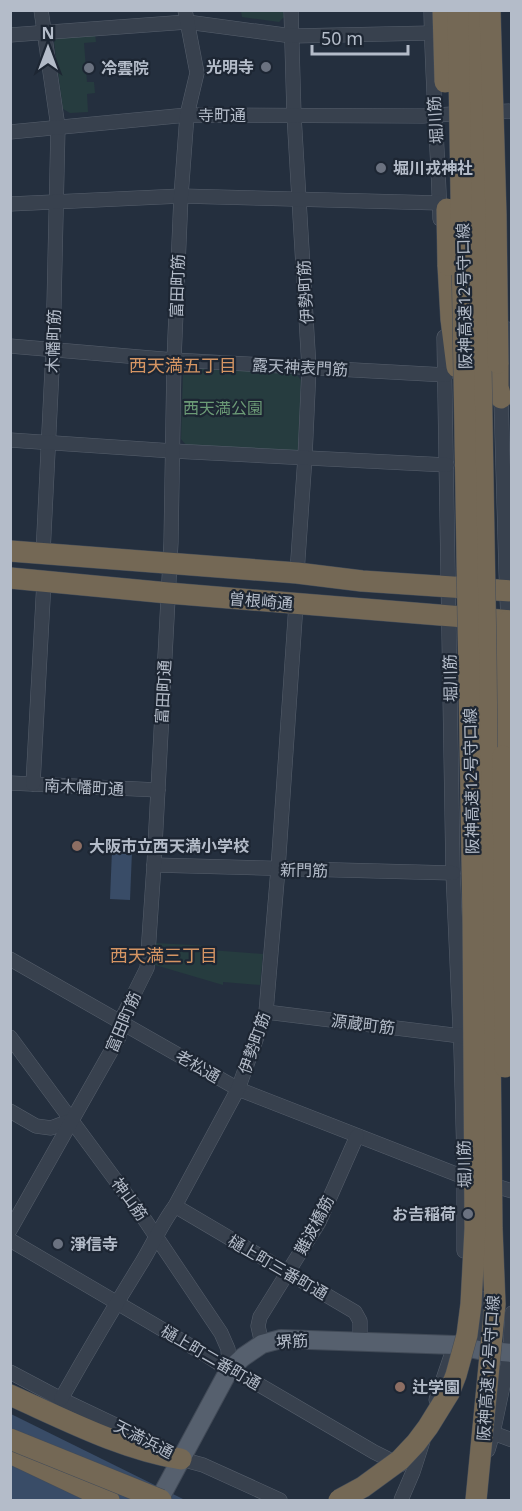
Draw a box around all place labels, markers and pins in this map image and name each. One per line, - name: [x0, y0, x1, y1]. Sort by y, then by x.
- place label: 光明寺: [206, 56, 254, 78]
- place label: 冷雲院: [101, 57, 149, 79]
- marker: 光明寺: [259, 60, 273, 74]
- marker: 冷雲院: [82, 61, 96, 75]
- place label: 堀川戎神社: [393, 157, 473, 179]
- marker: 堀川戎神社: [374, 161, 388, 175]
- place label: 大阪市立西天満小学校: [89, 835, 249, 857]
- marker: 大阪市立西天満小学校: [70, 839, 84, 853]
- place label: お𠮷稲荷: [392, 1203, 456, 1225]
- marker: お𠮷稲荷: [461, 1207, 475, 1221]
- place label: 淨信寺: [70, 1233, 118, 1255]
- marker: 淨信寺: [51, 1237, 65, 1251]
- place label: 辻学園: [412, 1376, 460, 1398]
- marker: 辻学園: [393, 1380, 407, 1394]

